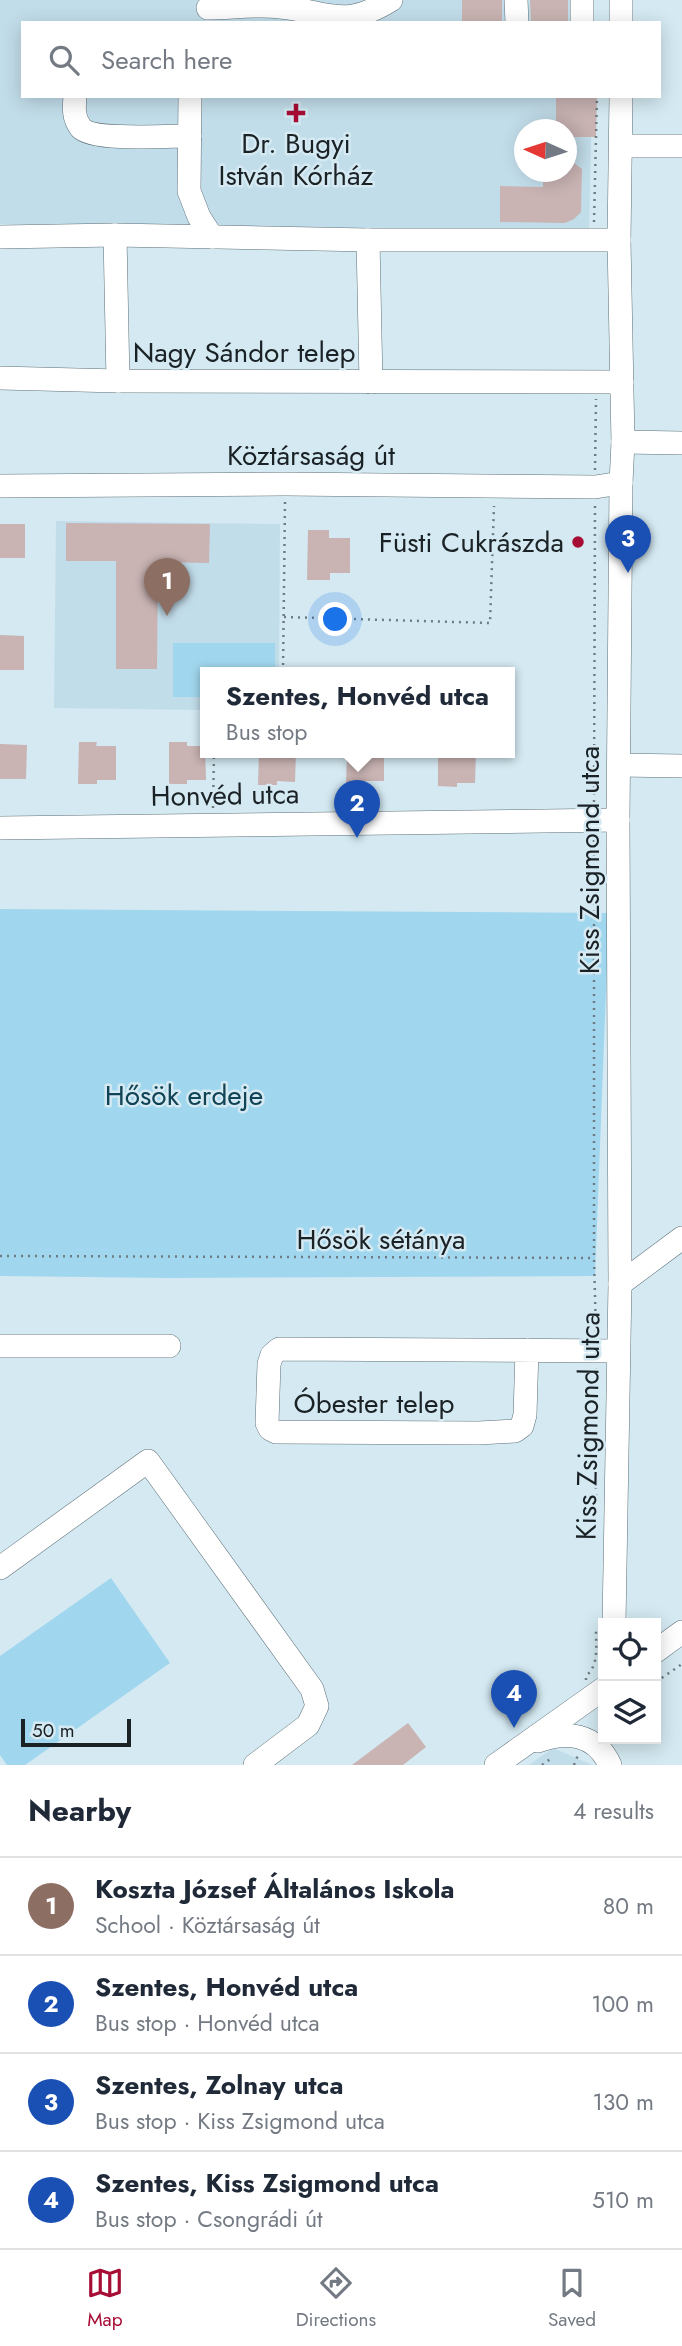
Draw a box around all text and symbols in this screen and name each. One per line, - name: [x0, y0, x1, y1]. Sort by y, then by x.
- search box: [21, 21, 661, 98]
- icon: search: [45, 41, 83, 79]
- text: Search here: [101, 41, 233, 79]
- marker: Dr. Bugyi István Kórház: [286, 103, 306, 123]
- north arrow: [514, 119, 577, 182]
- place label: Dr. Bugyi István Kórház: [219, 123, 374, 196]
- street label: Nagy Sándor telep: [133, 332, 355, 373]
- street label: Köztársaság út: [227, 435, 395, 476]
- pin: 3: [605, 515, 651, 573]
- place label: Füsti Cukrászda: [379, 522, 564, 563]
- marker: Füsti Cukrászda: [570, 534, 586, 550]
- pin: 1: [144, 558, 190, 616]
- your location: [318, 602, 352, 636]
- popup: [200, 667, 515, 758]
- text: Szentes, Honvéd utca: [226, 677, 489, 715]
- text: Bus stop: [226, 715, 307, 749]
- street label: Kiss Zsigmond utca: [569, 746, 610, 974]
- street label: Honvéd utca: [150, 773, 300, 817]
- pin: 2: [334, 780, 380, 838]
- park label: Hősök erdeje: [105, 1075, 263, 1116]
- street label: Hősök sétánya: [297, 1219, 465, 1260]
- street label: Kiss Zsigmond utca: [566, 1311, 610, 1541]
- street label: Óbester telep: [294, 1383, 454, 1424]
- map controls: [598, 1618, 661, 1744]
- button: locate: [598, 1618, 661, 1681]
- pin: 4: [491, 1670, 537, 1728]
- button: layers: [598, 1681, 661, 1744]
- scale bar: [21, 1716, 131, 1748]
- text: 50 m: [32, 1717, 75, 1744]
- text: Nearby: [28, 1789, 131, 1832]
- text: 4 results: [573, 1794, 654, 1828]
- text: Koszta József Általános Iskola: [95, 1870, 455, 1908]
- text: 1: [45, 1889, 57, 1923]
- text: 80 m: [603, 1889, 654, 1923]
- text: School · Köztársaság út: [95, 1908, 320, 1942]
- text: Szentes, Honvéd utca: [95, 1968, 358, 2006]
- text: 2: [43, 1987, 59, 2021]
- text: 100 m: [591, 1987, 654, 2021]
- text: Bus stop · Honvéd utca: [95, 2006, 319, 2040]
- text: Szentes, Zolnay utca: [95, 2066, 343, 2104]
- text: 3: [44, 2085, 58, 2119]
- text: 130 m: [592, 2085, 654, 2119]
- text: Bus stop · Kiss Zsigmond utca: [95, 2104, 385, 2138]
- text: Szentes, Kiss Zsigmond utca: [95, 2164, 439, 2202]
- text: 4: [43, 2183, 59, 2217]
- text: 510 m: [592, 2183, 654, 2217]
- text: Bus stop · Csongrádi út: [95, 2202, 323, 2236]
- tab: Map: [86, 2264, 124, 2333]
- tab: Directions: [296, 2264, 376, 2333]
- tab: Saved: [548, 2264, 596, 2333]

